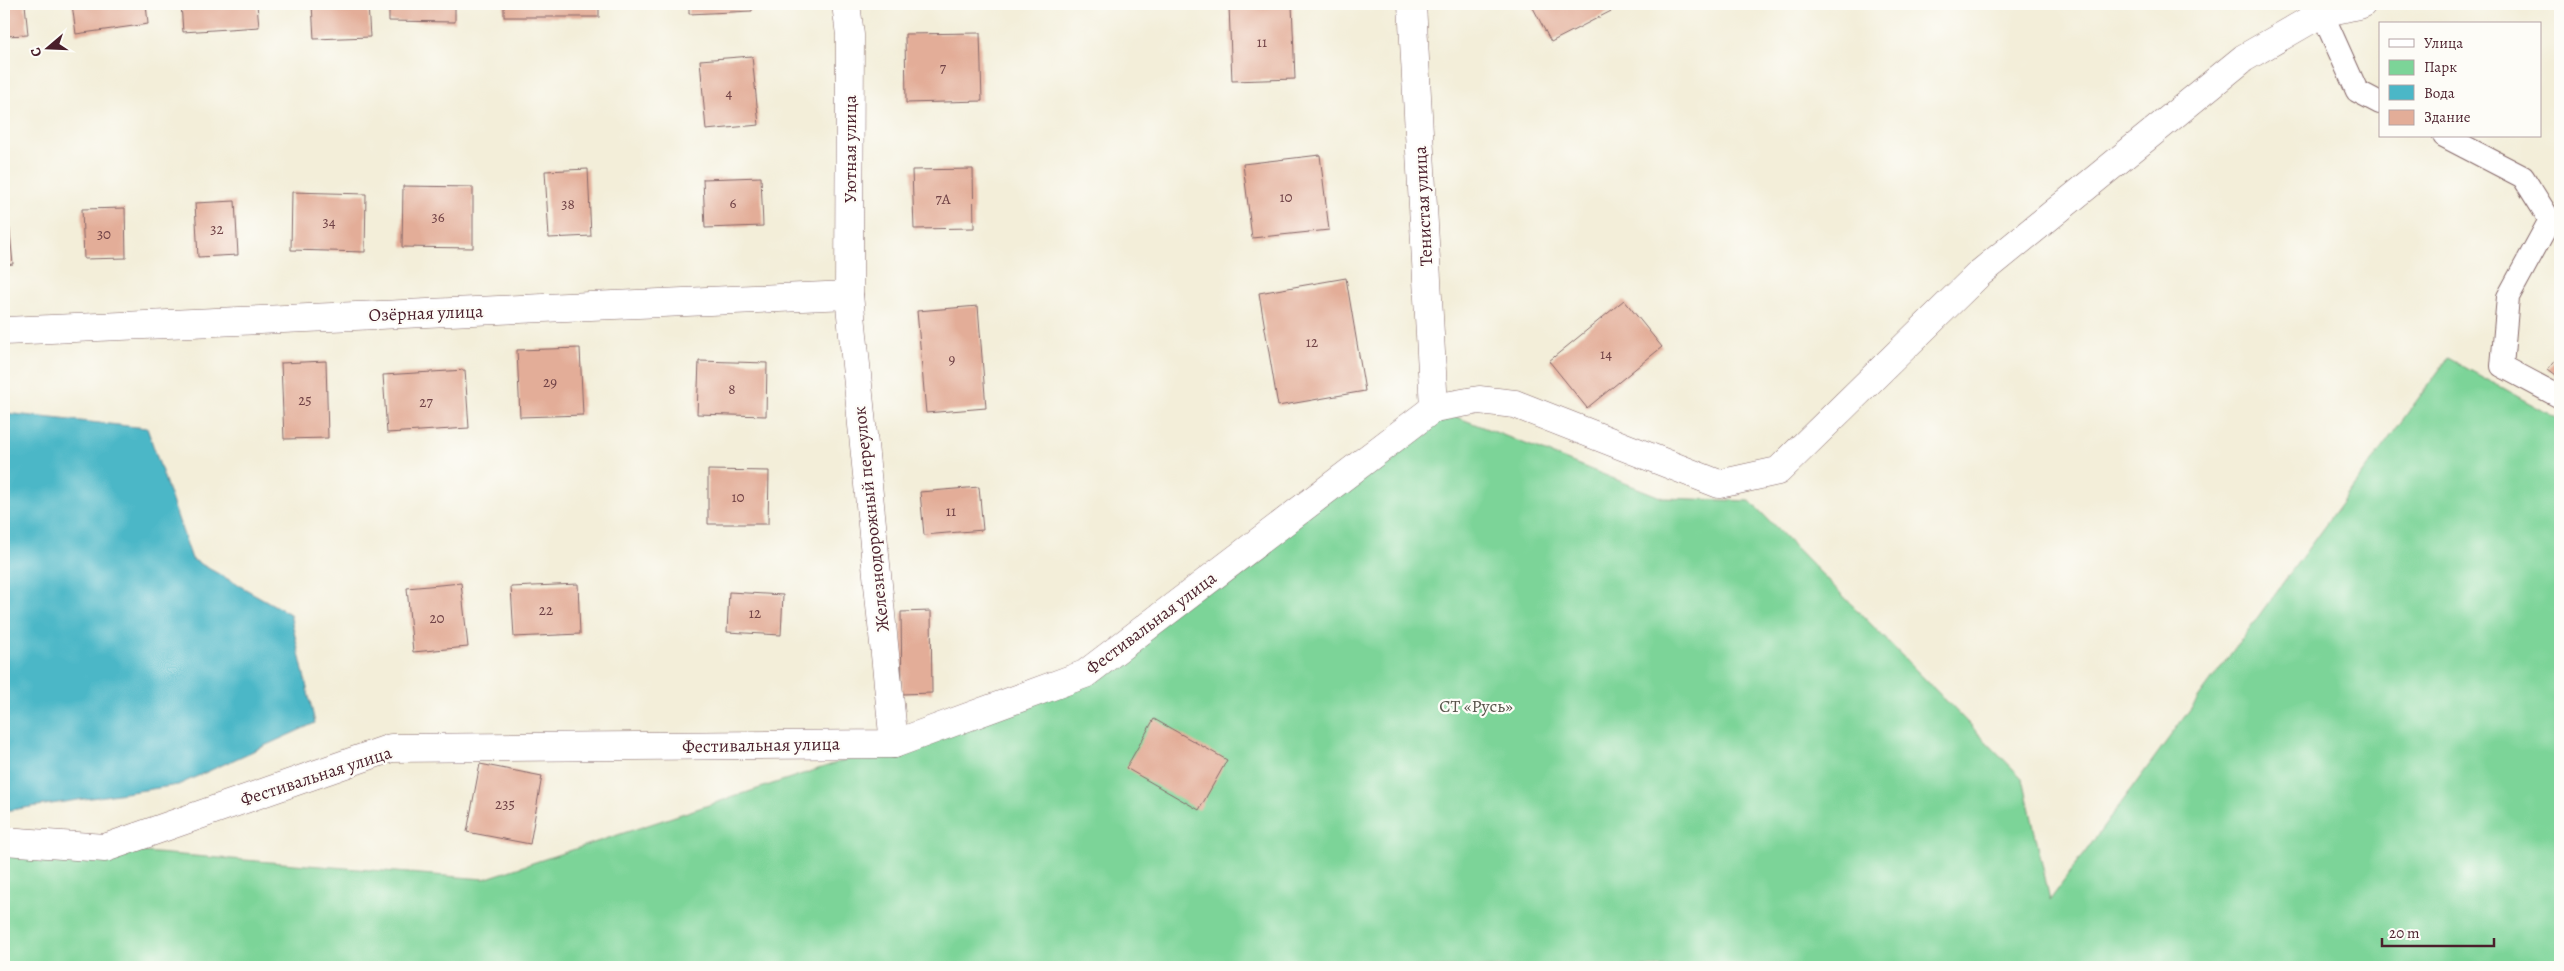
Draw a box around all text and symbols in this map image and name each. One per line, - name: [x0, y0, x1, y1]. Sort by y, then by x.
- north arrow: [22, 22, 72, 72]
- legend: [2379, 22, 2542, 138]
- house number: 11: [1257, 32, 1267, 52]
- text: Улица: [2424, 33, 2463, 53]
- text: С: [26, 45, 47, 59]
- text: Парк: [2424, 57, 2457, 77]
- house number: 7: [940, 58, 947, 78]
- house number: 4: [726, 83, 733, 103]
- text: Вода: [2424, 83, 2455, 103]
- street label: Уютная улица: [838, 94, 862, 203]
- text: Здание: [2424, 107, 2471, 127]
- street label: Тенистая улица: [1408, 145, 1438, 267]
- house number: 10: [1279, 187, 1293, 207]
- house number: 7А: [935, 189, 951, 209]
- house number: 6: [730, 193, 737, 213]
- house number: 38: [561, 194, 575, 214]
- house number: 36: [431, 207, 445, 227]
- house number: 34: [322, 212, 336, 232]
- house number: 32: [210, 219, 224, 239]
- house number: 30: [97, 224, 111, 244]
- street label: Озёрная улица: [368, 299, 485, 327]
- house number: 12: [1306, 332, 1318, 352]
- house number: 14: [1600, 344, 1612, 364]
- house number: 9: [949, 349, 956, 369]
- house number: 29: [543, 372, 557, 392]
- house number: 8: [728, 379, 736, 399]
- house number: 25: [298, 390, 312, 410]
- house number: 27: [419, 392, 433, 412]
- street label: Железнодорожный переулок: [847, 405, 895, 633]
- house number: 10: [731, 487, 745, 507]
- house number: 11: [946, 501, 956, 521]
- street label: Фестивальная улица: [1081, 565, 1222, 680]
- house number: 22: [539, 600, 553, 620]
- house number: 12: [749, 603, 761, 623]
- house number: 20: [429, 608, 445, 628]
- park label: СТ «Русь»: [1439, 694, 1513, 718]
- street label: Фестивальная улица: [682, 732, 841, 758]
- street label: Фестивальная улица: [237, 740, 395, 812]
- house number: 235: [495, 794, 515, 814]
- scale bar: [2382, 916, 2494, 948]
- text: 20 m: [2389, 923, 2420, 943]

